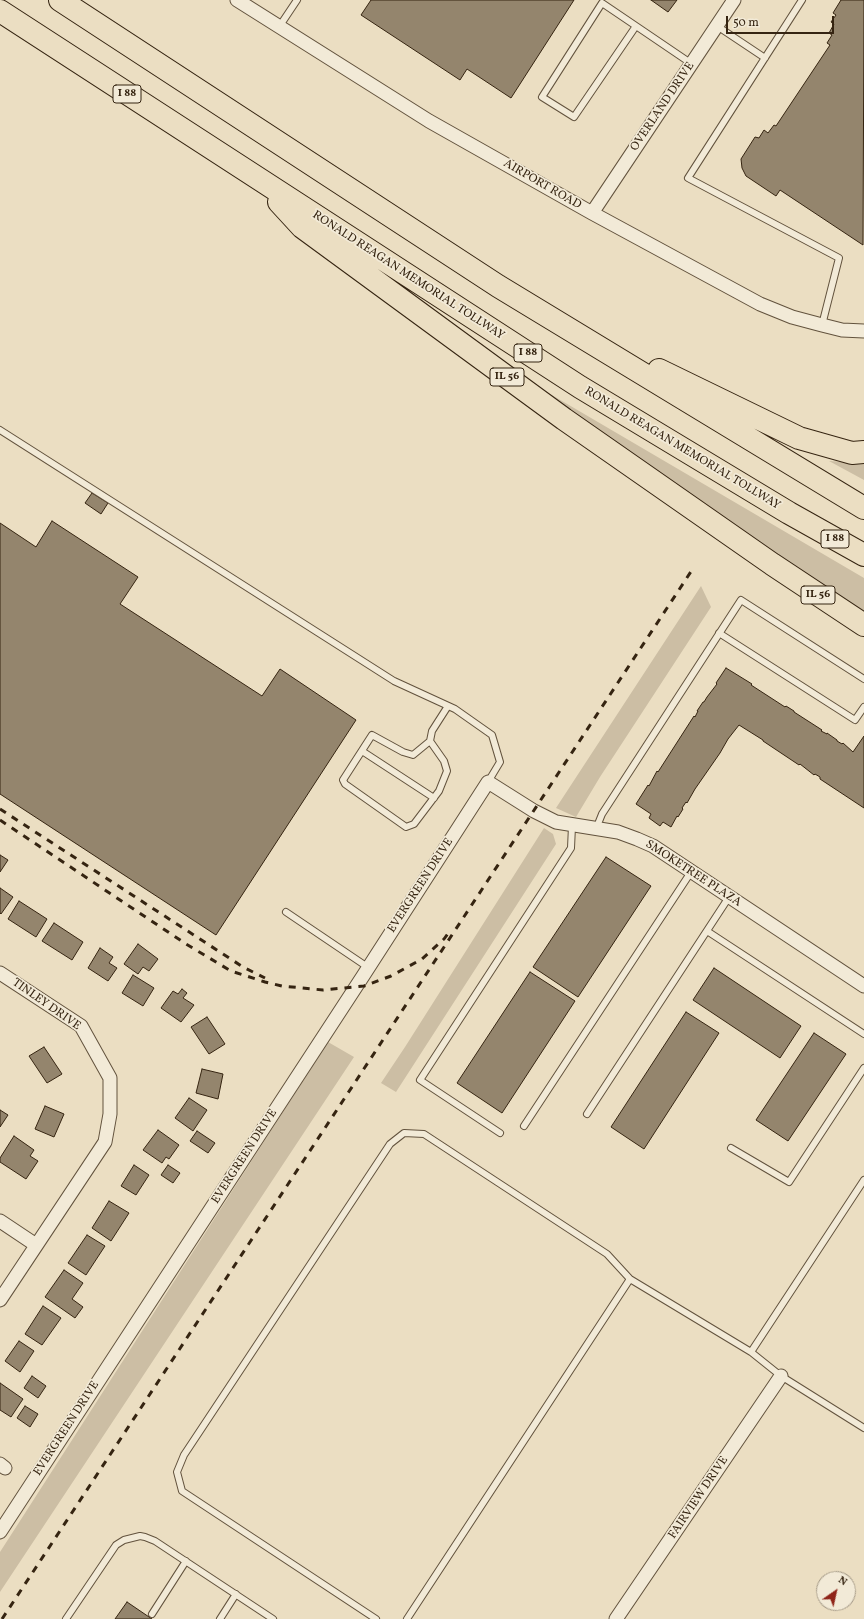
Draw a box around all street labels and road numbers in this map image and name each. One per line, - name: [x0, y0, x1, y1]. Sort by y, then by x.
- street label: OVERLAND DRIVE: [628, 60, 698, 154]
- road number: I 88: [113, 85, 141, 103]
- street label: AIRPORT ROAD: [501, 157, 583, 213]
- street label: RONALD REAGAN MEMORIAL TOLLWAY: [309, 208, 507, 344]
- road number: I 88: [514, 344, 542, 362]
- road number: IL 56: [490, 368, 524, 386]
- street label: RONALD REAGAN MEMORIAL TOLLWAY: [581, 385, 783, 513]
- road number: I 88: [821, 530, 849, 548]
- road number: IL 56: [801, 586, 835, 604]
- street label: EVERGREEN DRIVE: [385, 836, 457, 936]
- street label: SMOKETREE PLAZA: [642, 838, 744, 910]
- street label: TINLEY DRIVE: [9, 976, 83, 1034]
- street label: EVERGREEN DRIVE: [209, 1107, 281, 1207]
- street label: EVERGREEN DRIVE: [31, 1379, 103, 1479]
- street label: FAIRVIEW DRIVE: [666, 1454, 732, 1542]

